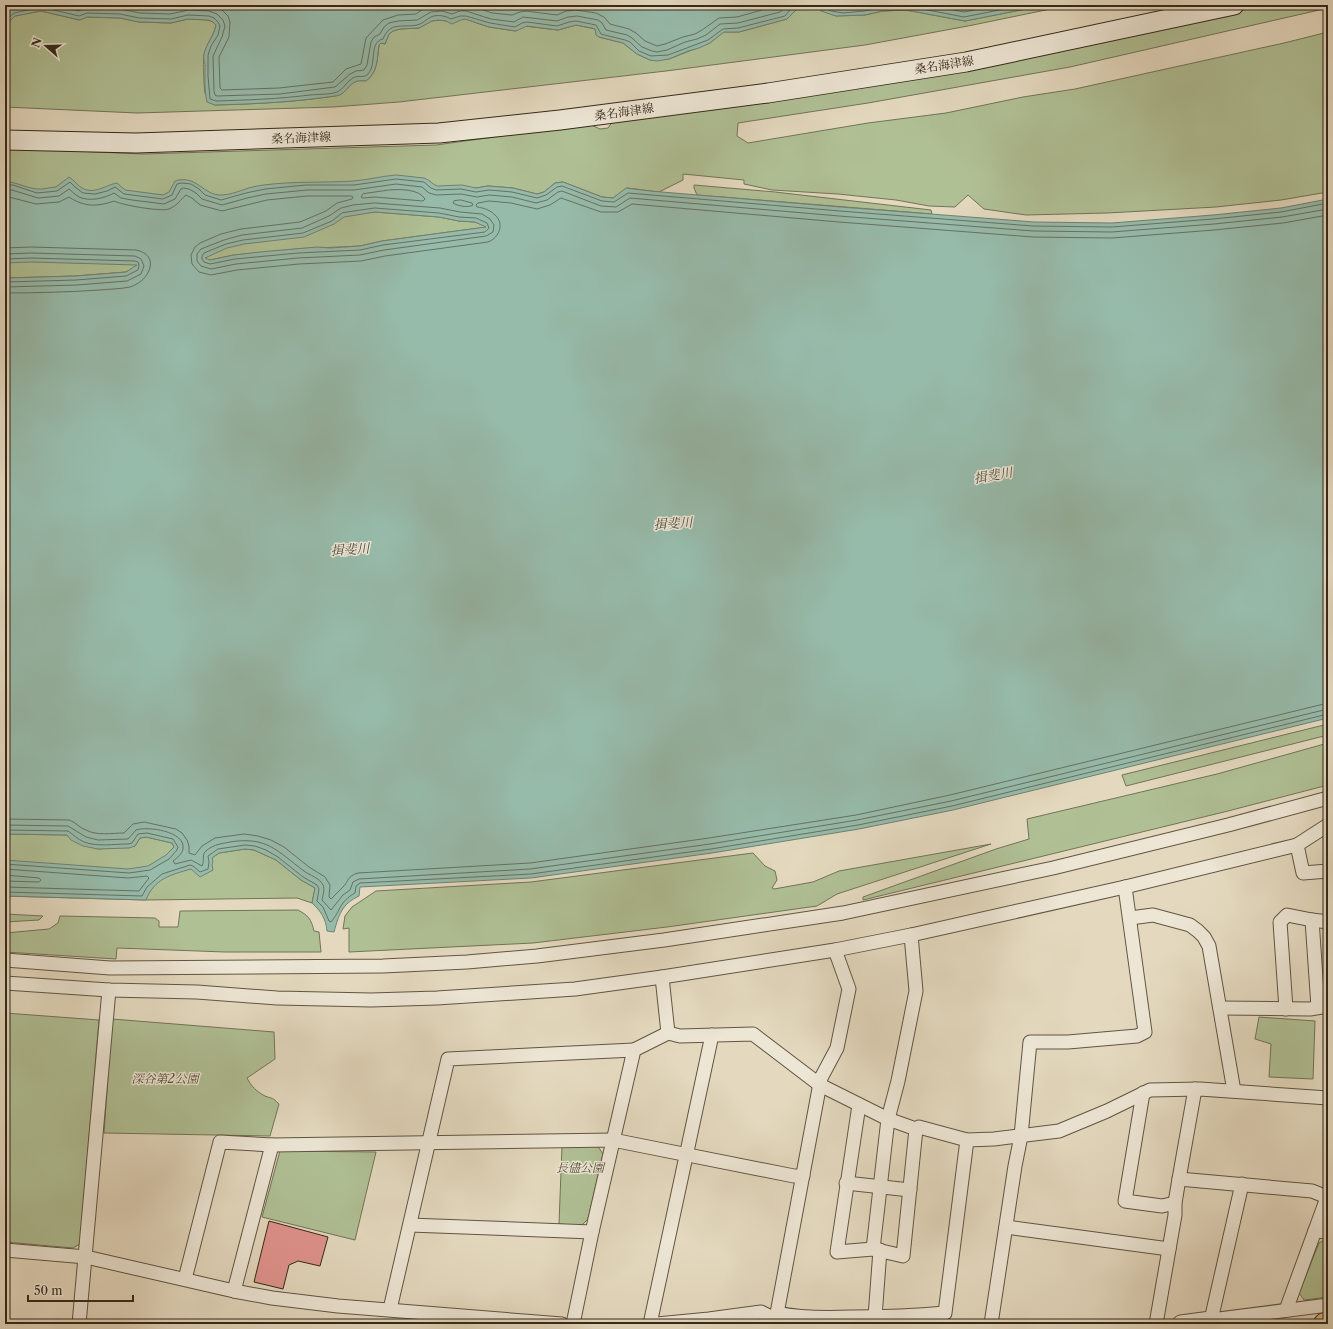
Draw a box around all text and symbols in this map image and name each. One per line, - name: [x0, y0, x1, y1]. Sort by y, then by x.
- north arrow: [26, 26, 66, 66]
- text: N: [28, 35, 45, 49]
- street label: 桑名海津線: [913, 52, 975, 77]
- street label: 桑名海津線: [593, 100, 655, 123]
- street label: 桑名海津線: [271, 129, 331, 146]
- water label: 揖斐川: [972, 463, 1016, 486]
- water label: 揖斐川: [653, 514, 695, 532]
- water label: 揖斐川: [330, 540, 372, 558]
- park label: 深谷第2公園: [132, 1071, 200, 1086]
- park label: 長儘公園: [556, 1160, 606, 1175]
- scale bar: [28, 1277, 133, 1303]
- text: 50 m: [34, 1283, 63, 1298]

